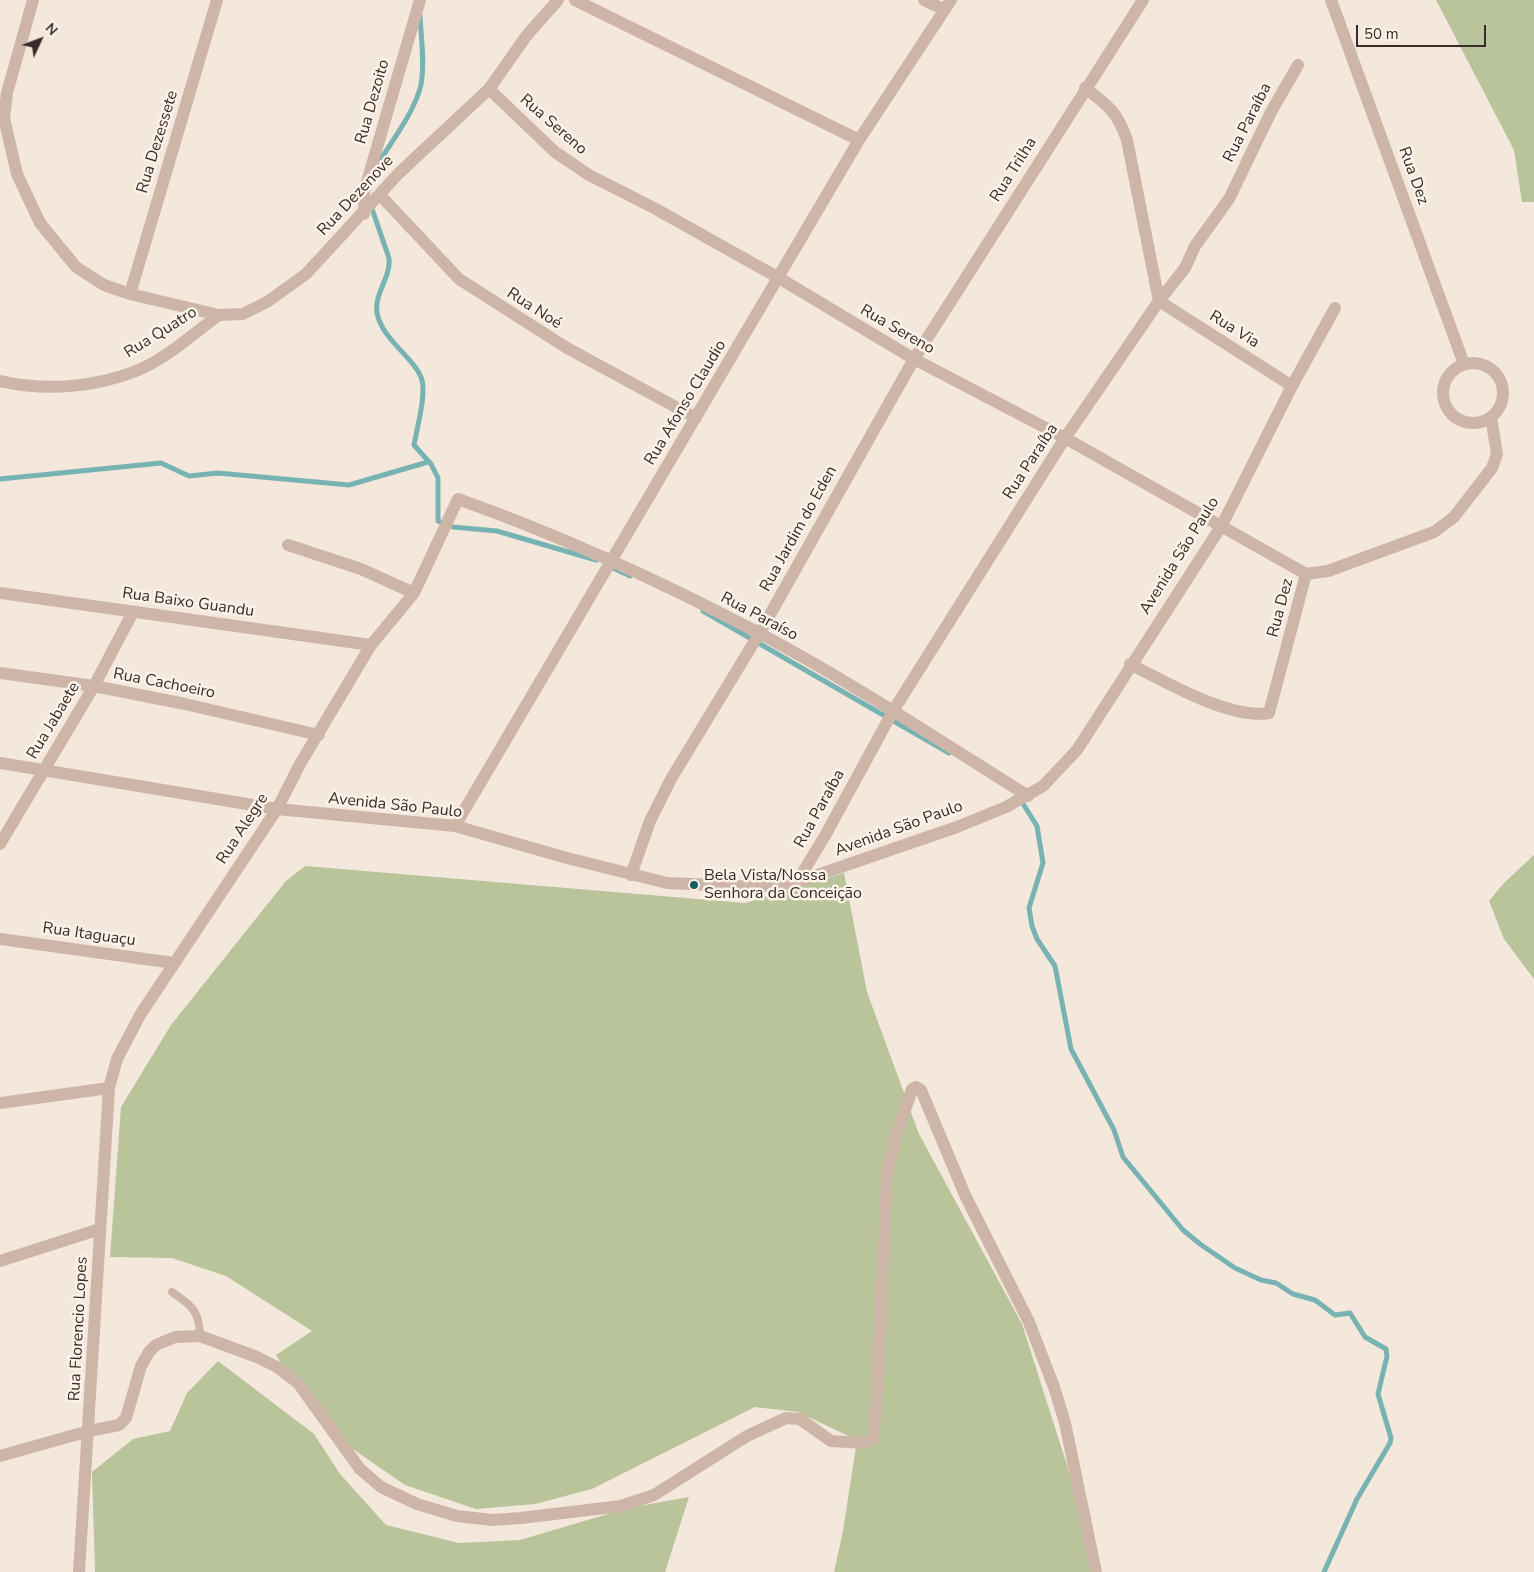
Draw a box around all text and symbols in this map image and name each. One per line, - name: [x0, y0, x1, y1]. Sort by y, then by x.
- north arrow: [15, 15, 65, 65]
- scale bar: [1359, 15, 1489, 47]
- text: N: [41, 19, 62, 40]
- text: 50 m: [1364, 24, 1399, 44]
- street label: Rua Dezoito: [352, 58, 394, 146]
- street label: Rua Paraíba: [1220, 80, 1276, 166]
- street label: Rua Dezessete: [133, 88, 183, 196]
- street label: Rua Sereno: [515, 91, 591, 159]
- street label: Rua Trilha: [987, 134, 1041, 206]
- street label: Rua Dez: [1394, 145, 1432, 207]
- street label: Rua Dezenove: [314, 152, 398, 240]
- street label: Rua Noé: [503, 284, 565, 334]
- street label: Rua Sereno: [856, 301, 938, 359]
- street label: Rua Quatro: [121, 303, 201, 363]
- street label: Rua Via: [1205, 307, 1263, 353]
- street label: Rua Afonso Claudio: [641, 337, 731, 469]
- street label: Rua Paraíba: [999, 421, 1063, 503]
- street label: Rua Jardim do Eden: [756, 463, 842, 595]
- street label: Avenida São Paulo: [1136, 494, 1224, 618]
- street label: Rua Dez: [1264, 577, 1298, 639]
- street label: Rua Baixo Guandu: [121, 584, 255, 622]
- street label: Rua Paraíso: [717, 589, 801, 645]
- street label: Rua Cachoeiro: [111, 665, 217, 703]
- street label: Rua Jabaete: [24, 679, 84, 763]
- street label: Rua Paraíba: [791, 767, 849, 851]
- street label: Avenida São Paulo: [327, 789, 463, 823]
- street label: Rua Alegre: [213, 790, 273, 868]
- street label: Avenida São Paulo: [832, 797, 966, 861]
- place label: Bela Vista/Nossa Senhora da Conceição: [704, 866, 862, 904]
- marker: Bela Vista/Nossa Senhora da Conceição: [688, 879, 700, 891]
- street label: Rua Itaguaçu: [41, 919, 137, 951]
- street label: Rua Florencio Lopes: [66, 1256, 92, 1402]

